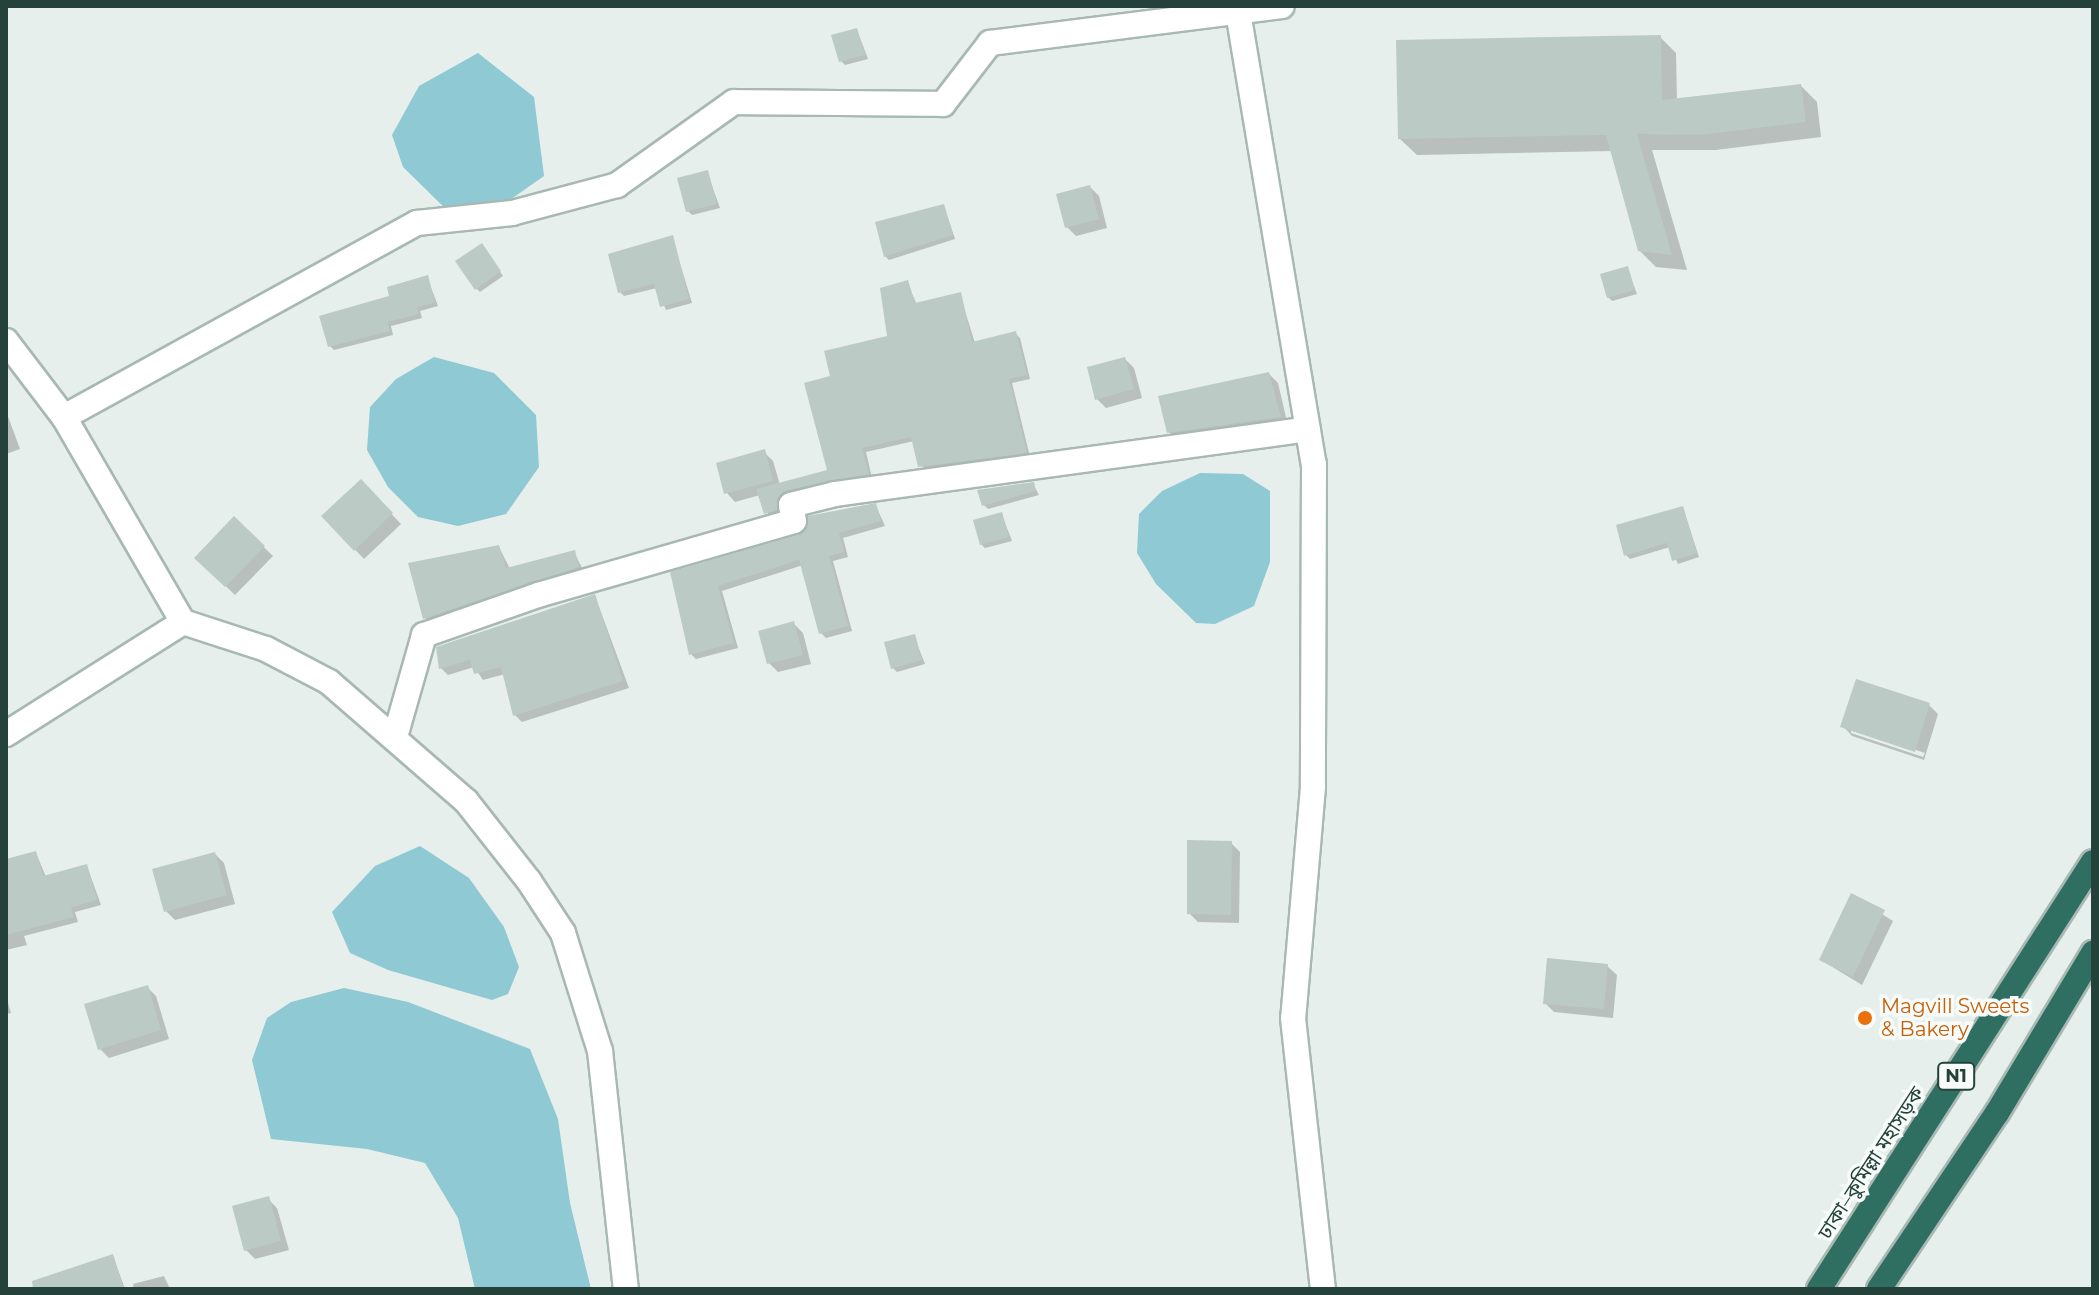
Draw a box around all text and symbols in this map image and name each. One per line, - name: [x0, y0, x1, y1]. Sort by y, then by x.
- place label: Magvill Sweets & Bakery: [1881, 994, 2029, 1041]
- marker: Magvill Sweets & Bakery: [1856, 1009, 1874, 1027]
- road number: N1: [1936, 1062, 1976, 1090]
- street label: ঢাকা–কুমিল্লা মহাসড়ক: [1813, 1083, 1929, 1243]

